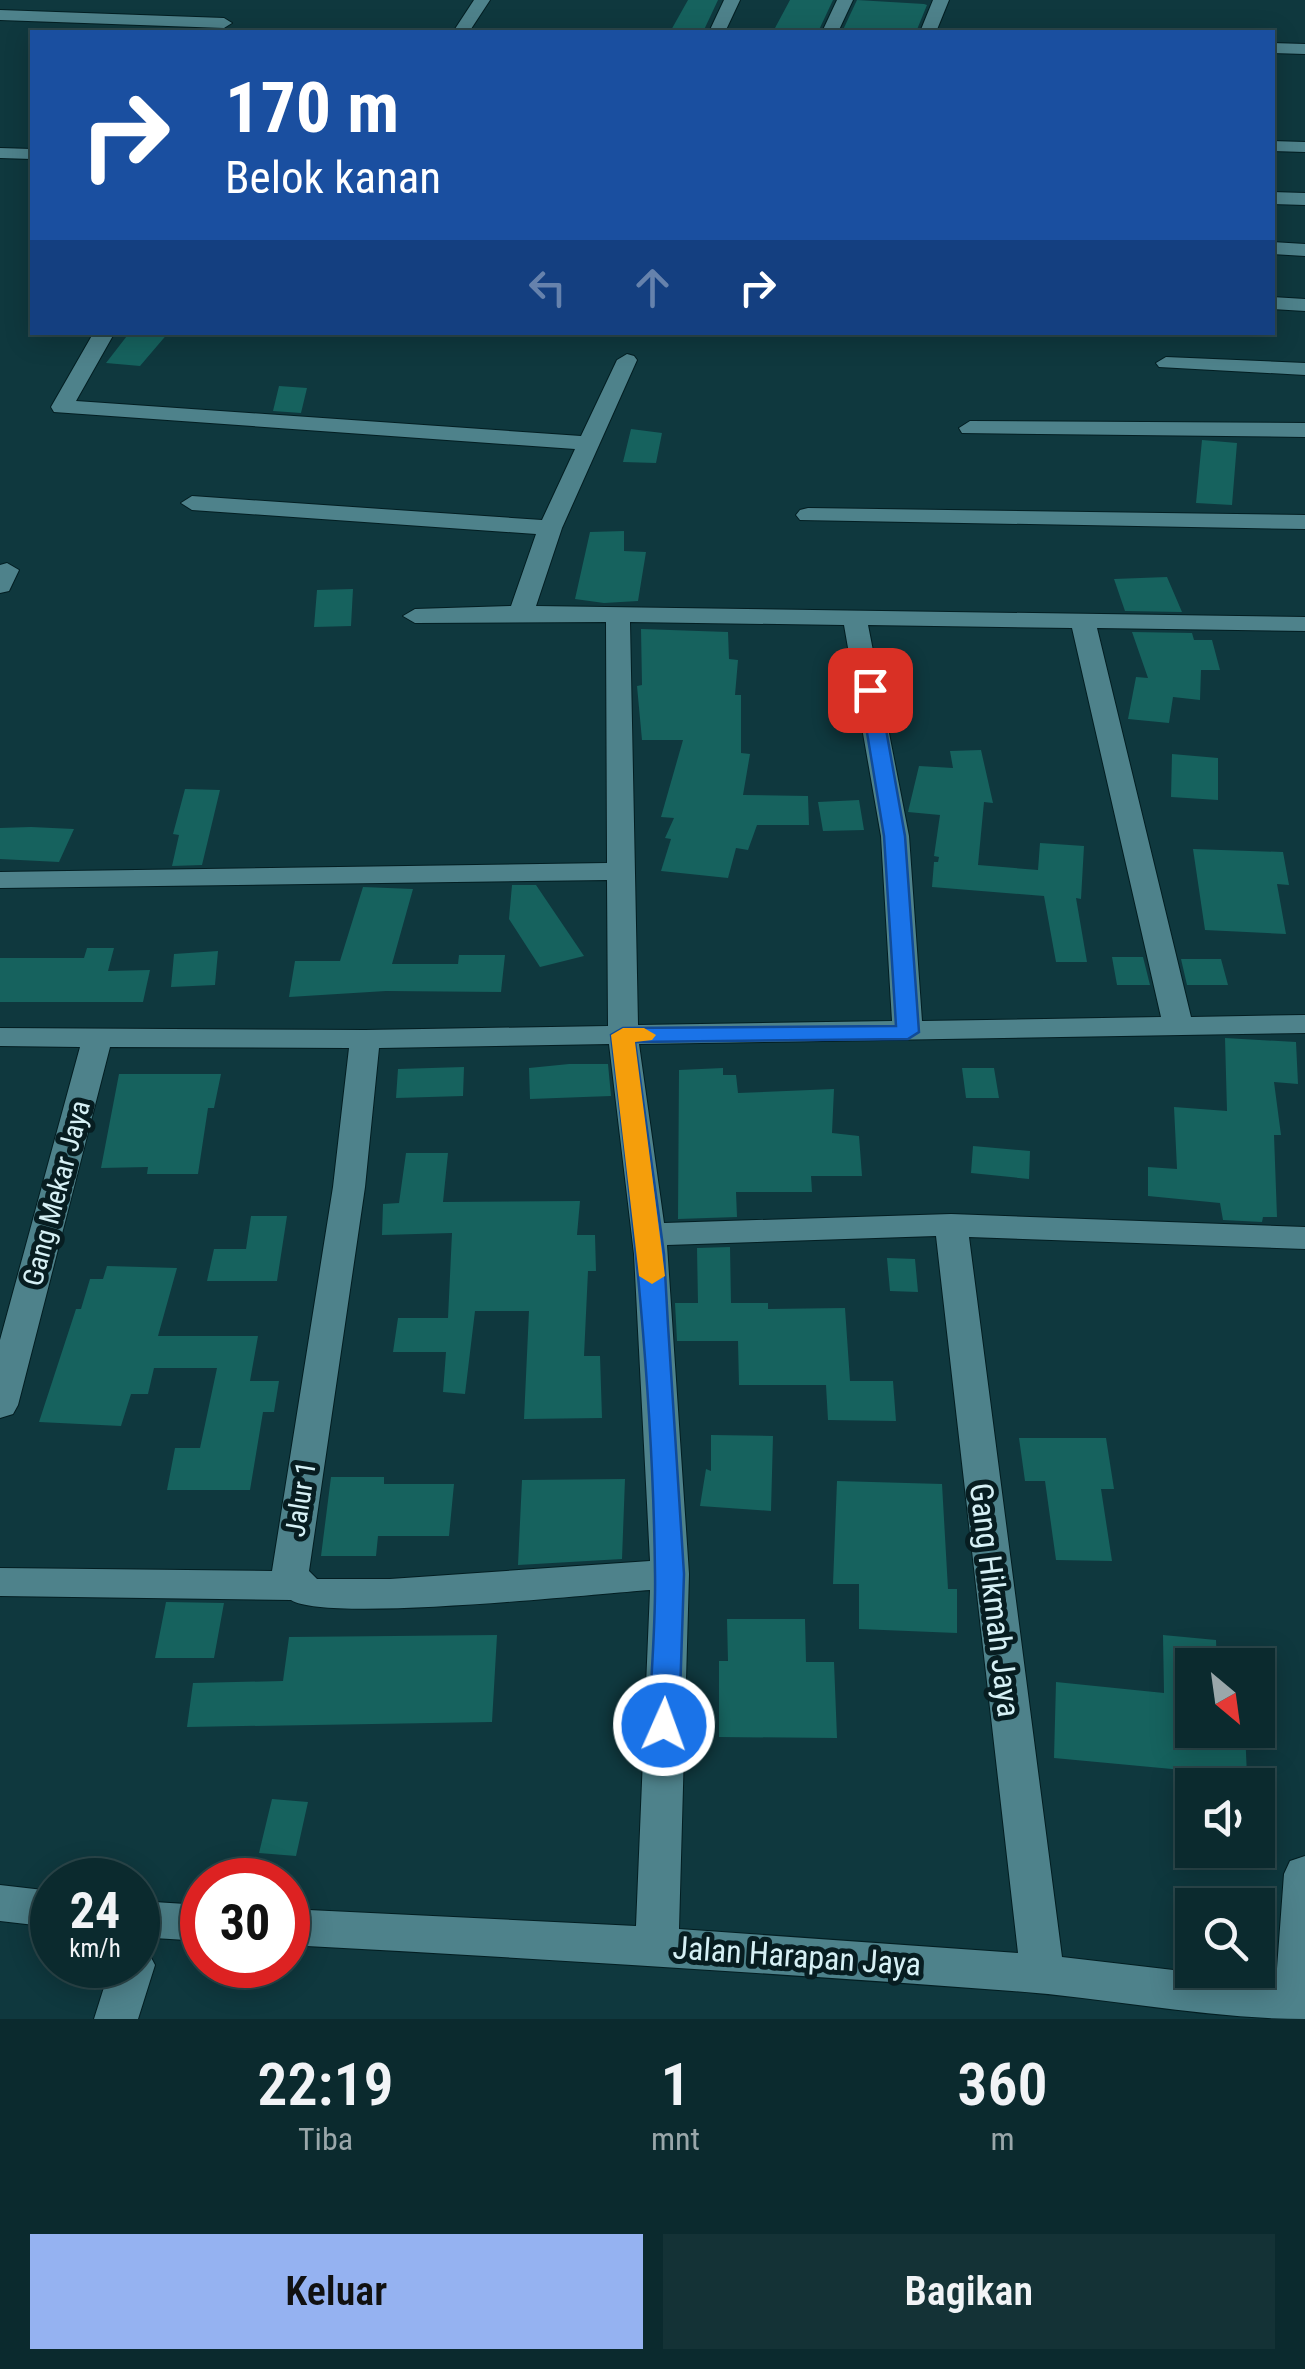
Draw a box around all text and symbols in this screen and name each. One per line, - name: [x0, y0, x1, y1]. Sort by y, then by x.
- text: 170 m: [225, 67, 399, 149]
- icon: right: [60, 70, 190, 200]
- text: Belok kanan: [225, 151, 441, 204]
- icon: left: [520, 260, 575, 315]
- icon: ahead: [625, 260, 680, 315]
- icon: right: [730, 260, 785, 315]
- pin: [828, 648, 913, 733]
- icon: arrive: [843, 663, 898, 718]
- street label: Gang Mekar Jaya: [16, 1097, 97, 1289]
- street label: Jalur 1: [278, 1459, 323, 1539]
- street label: Gang Hikmah Jaya: [962, 1481, 1028, 1719]
- north arrow: [1175, 1648, 1275, 1748]
- map controls: [1175, 1648, 1275, 1988]
- position arrow: [612, 1673, 716, 1777]
- button: sound: [1175, 1768, 1275, 1868]
- speed limit sign: 30: [180, 1858, 310, 1988]
- text: 24: [70, 1882, 120, 1940]
- button: search: [1175, 1888, 1275, 1988]
- street label: Jalan Harapan Jaya: [672, 1928, 922, 1984]
- text: km/h: [69, 1934, 121, 1963]
- text: 22:19: [257, 2049, 394, 2120]
- text: 1: [660, 2049, 691, 2120]
- text: 360: [957, 2049, 1048, 2120]
- text: Tiba: [298, 2120, 353, 2158]
- text: mnt: [651, 2120, 700, 2158]
- text: m: [990, 2120, 1015, 2158]
- button: Keluar: [30, 2234, 643, 2349]
- button: Bagikan: [663, 2234, 1275, 2349]

